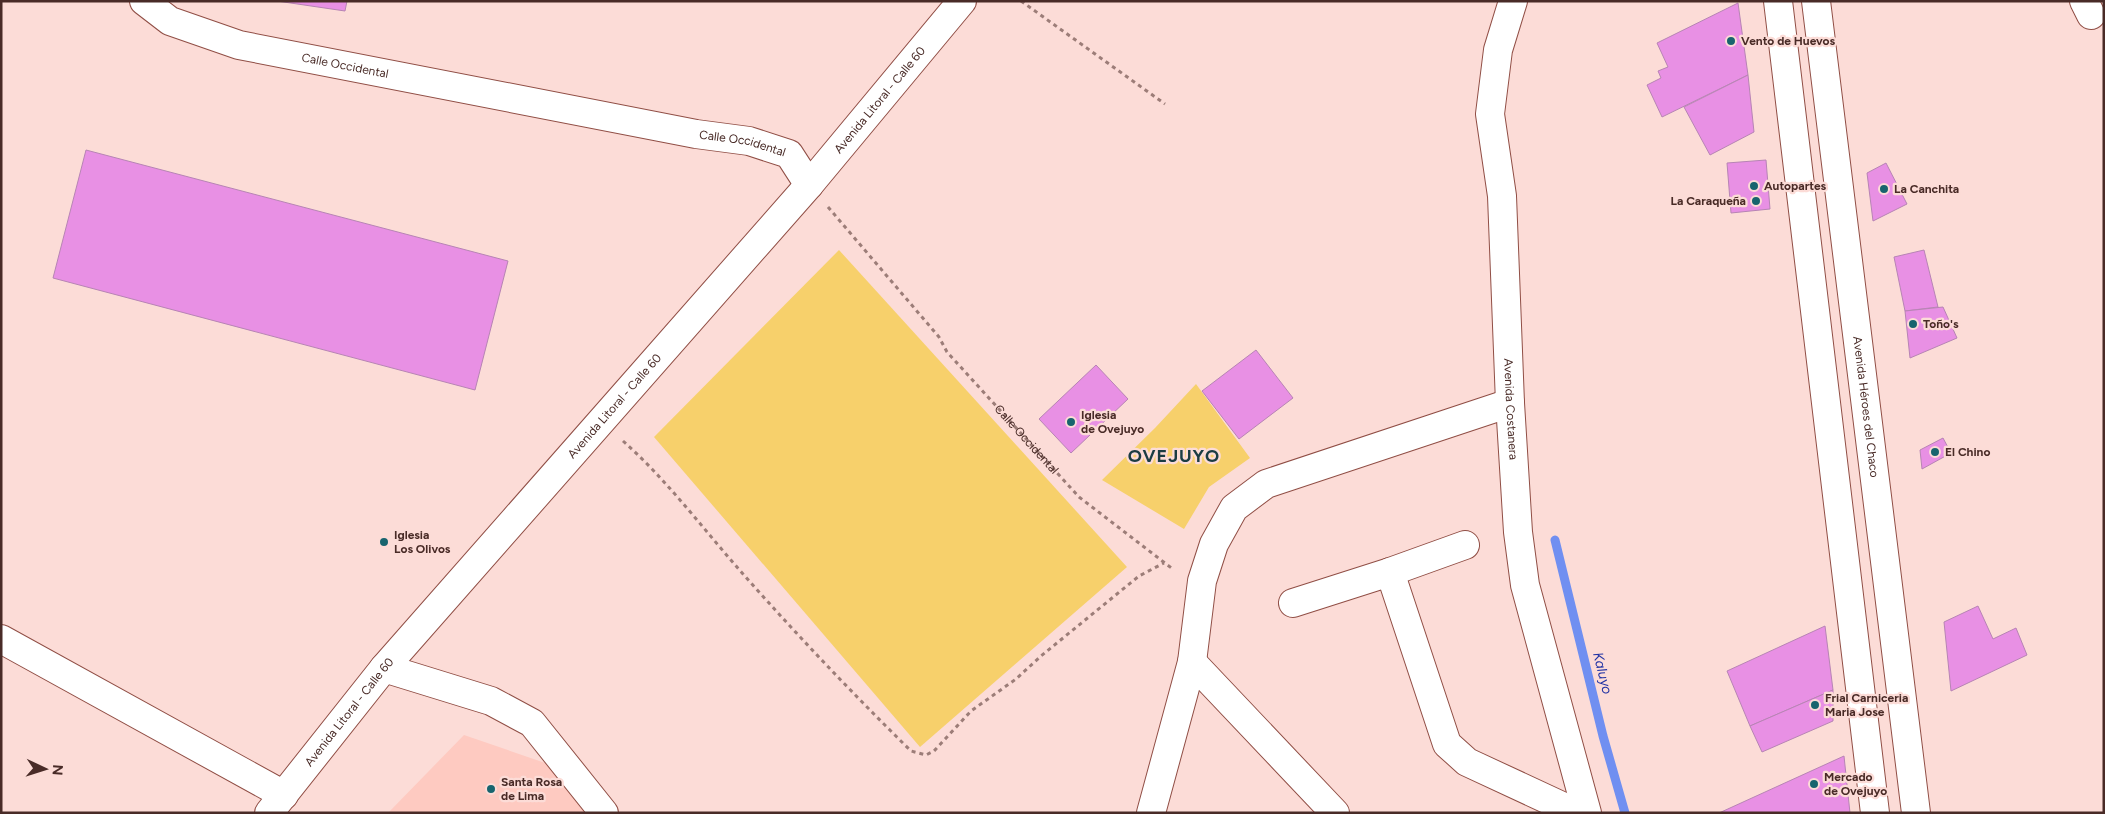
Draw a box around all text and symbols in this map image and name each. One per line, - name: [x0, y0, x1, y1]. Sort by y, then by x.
- place label: Vento de Huevos: [1741, 34, 1835, 48]
- marker: Vento de Huevos: [1725, 35, 1737, 47]
- street label: Avenida Litoral - Calle 60: [831, 43, 928, 156]
- street label: Calle Occidental: [300, 50, 390, 81]
- street label: Calle Occidental: [698, 128, 788, 159]
- place label: Autopartes: [1764, 179, 1827, 193]
- marker: Autopartes: [1748, 180, 1760, 192]
- place label: La Canchita: [1894, 182, 1959, 196]
- marker: La Canchita: [1878, 183, 1890, 195]
- place label: La Caraqueña: [1670, 194, 1746, 208]
- marker: La Caraqueña: [1750, 195, 1762, 207]
- place label: Toño's: [1923, 317, 1959, 331]
- marker: Toño's: [1907, 318, 1919, 330]
- street label: Avenida Héroes del Chaco: [1850, 336, 1882, 478]
- street label: Avenida Litoral - Calle 60: [565, 351, 664, 461]
- street label: Avenida Costanera: [1501, 358, 1521, 460]
- street label: Calle Occidental: [992, 402, 1061, 477]
- place label: Iglesia de Ovejuyo: [1081, 408, 1144, 436]
- marker: Iglesia de Ovejuyo: [1065, 416, 1077, 428]
- district label: OVEJUYO: [1128, 445, 1220, 467]
- place label: El Chino: [1945, 445, 1990, 459]
- marker: El Chino: [1929, 446, 1941, 458]
- place label: Iglesia Los Olivos: [394, 528, 451, 556]
- marker: Iglesia Los Olivos: [378, 536, 390, 548]
- water label: Kaluyo: [1589, 650, 1616, 696]
- street label: Avenida Litoral - Calle 60: [302, 655, 397, 769]
- place label: Frial Carniceria Maria Jose: [1825, 691, 1908, 719]
- marker: Frial Carniceria Maria Jose: [1809, 699, 1821, 711]
- north arrow: [20, 744, 70, 794]
- text: N: [49, 764, 66, 776]
- place label: Mercado de Ovejuyo: [1824, 770, 1887, 798]
- place label: Santa Rosa de Lima: [501, 775, 562, 803]
- marker: Mercado de Ovejuyo: [1808, 778, 1820, 790]
- marker: Santa Rosa de Lima: [485, 783, 497, 795]

